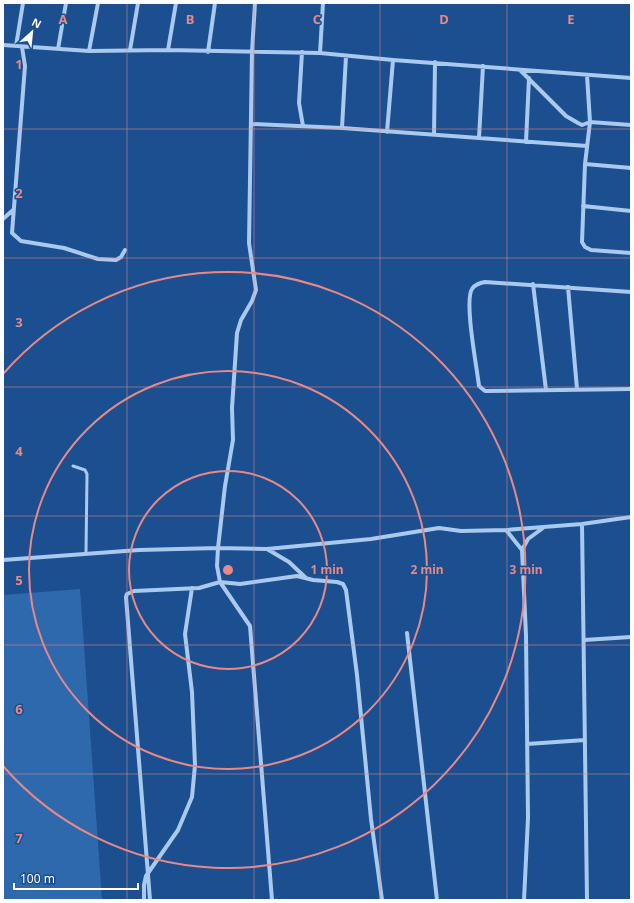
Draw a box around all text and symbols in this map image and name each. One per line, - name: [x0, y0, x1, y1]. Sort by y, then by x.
- text: A: [59, 10, 68, 28]
- text: B: [186, 10, 194, 28]
- text: C: [313, 10, 321, 28]
- text: D: [439, 10, 449, 28]
- text: E: [567, 10, 575, 28]
- north arrow: [12, 12, 52, 52]
- text: N: [29, 14, 44, 31]
- text: 1: [15, 55, 23, 73]
- text: 2: [15, 184, 23, 202]
- text: 3: [15, 313, 23, 331]
- text: 4: [15, 442, 23, 460]
- text: 1 min: [310, 561, 344, 578]
- text: 2 min: [410, 561, 444, 578]
- text: 3 min: [509, 561, 543, 578]
- centre of rings: [221, 563, 235, 577]
- text: 5: [15, 571, 23, 589]
- text: 6: [15, 700, 23, 718]
- text: 7: [15, 829, 23, 847]
- scale bar: [14, 865, 138, 891]
- text: 100 m: [20, 870, 55, 887]

